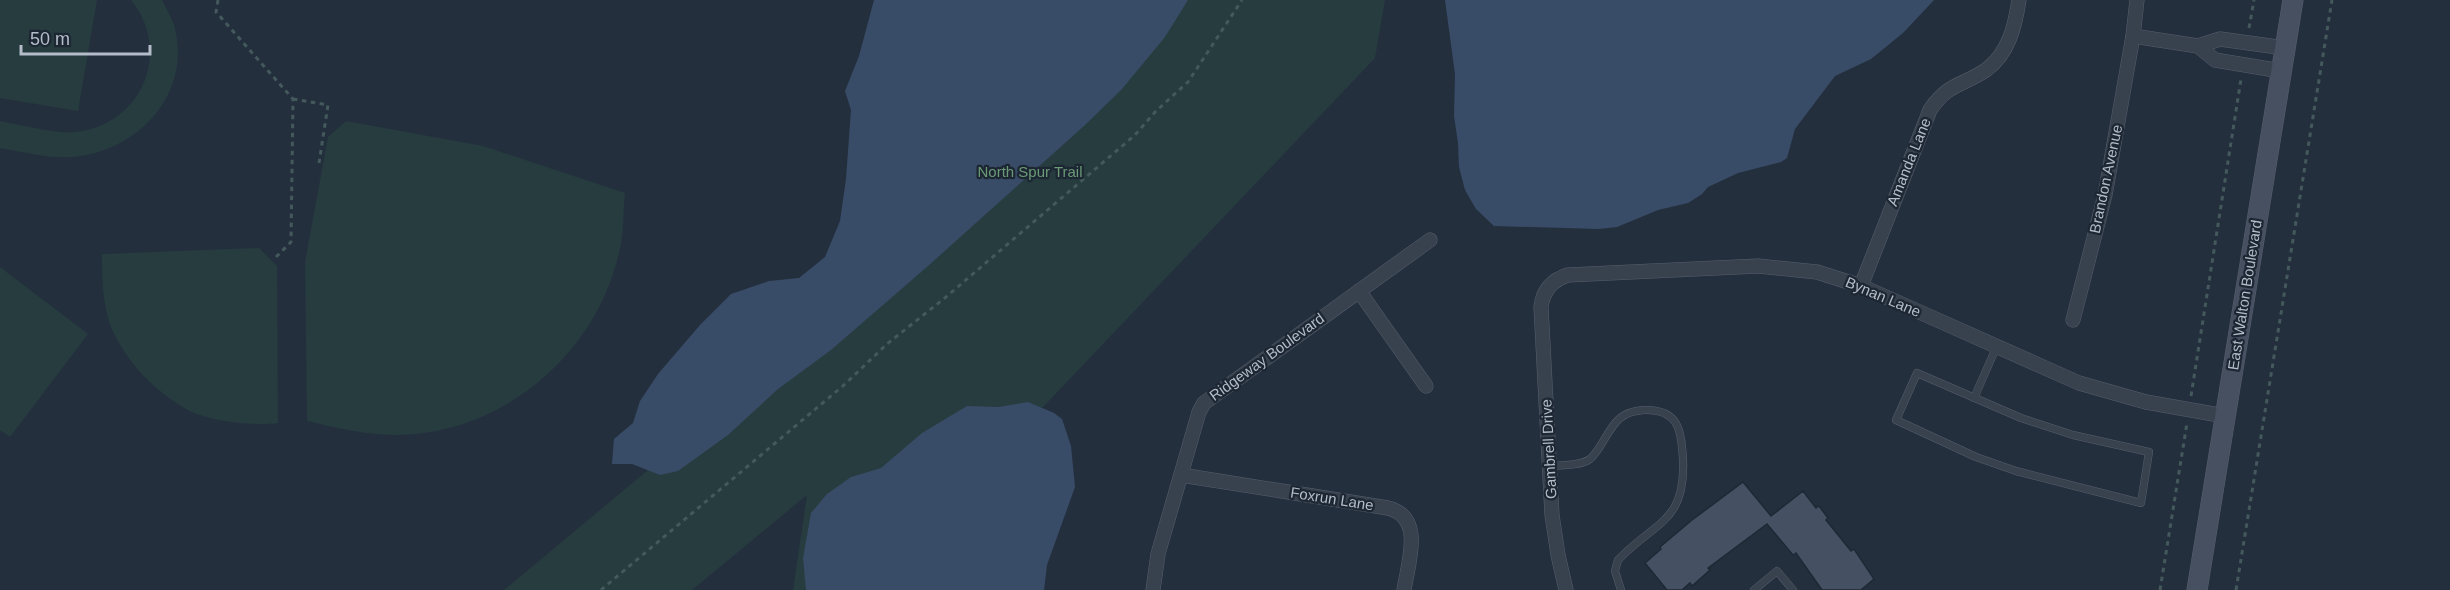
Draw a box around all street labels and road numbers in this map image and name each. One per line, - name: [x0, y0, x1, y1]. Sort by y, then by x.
- street label: Amanda Lane: [1883, 115, 1934, 208]
- street label: Brandon Avenue: [2086, 123, 2125, 235]
- street label: East Walton Boulevard: [2224, 219, 2265, 371]
- street label: Bynan Lane: [1843, 273, 1923, 320]
- street label: Ridgeway Boulevard: [1206, 309, 1327, 404]
- street label: Gambrell Drive: [1537, 399, 1560, 499]
- street label: Foxrun Lane: [1289, 484, 1375, 513]

